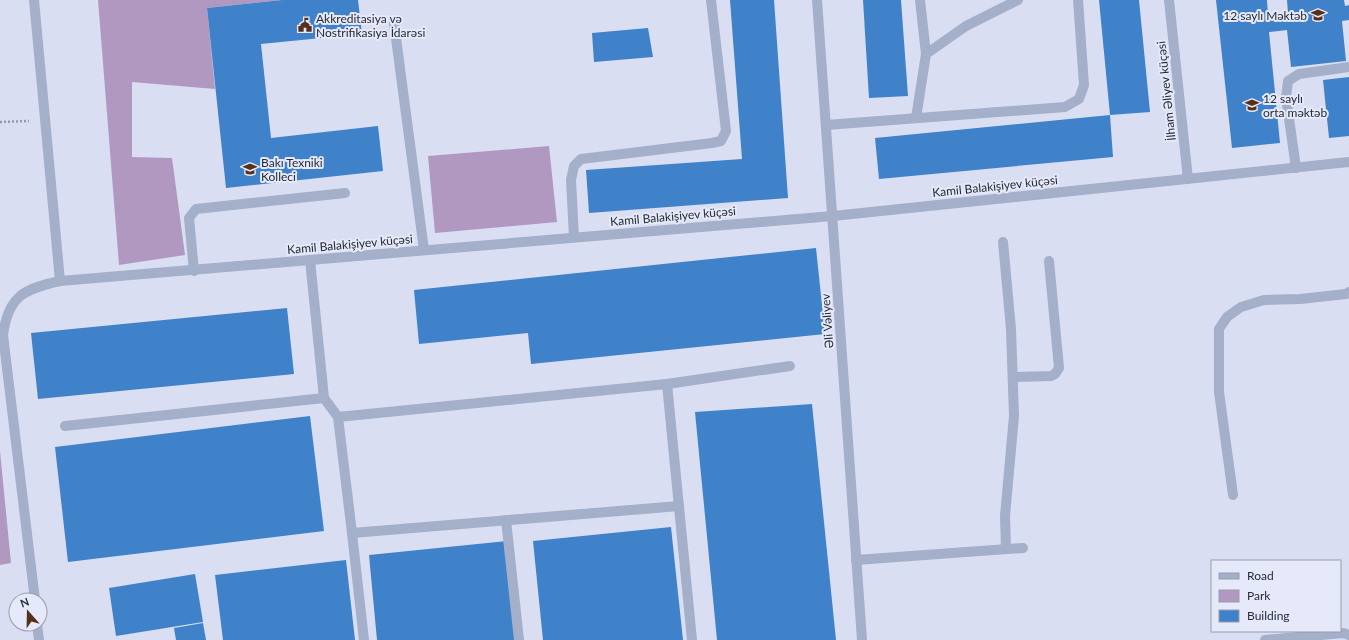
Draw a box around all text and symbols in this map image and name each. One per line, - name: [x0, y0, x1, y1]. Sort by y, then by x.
- school or university icon: 12 saylı Məktəb: [1310, 7, 1326, 23]
- place label: 12 saylı Məktəb: [1223, 8, 1307, 23]
- place label: Akkreditasiya və Nostrifikasiya İdarəsi: [316, 11, 425, 40]
- public building icon: Akkreditasiya və Nostrifikasiya İdarəsi: [297, 17, 313, 33]
- street label: İlham Əliyev küçəsi: [1153, 40, 1179, 142]
- place label: 12 saylı orta məktəb: [1263, 91, 1327, 120]
- school or university icon: 12 saylı orta məktəb: [1244, 97, 1260, 113]
- place label: Bakı Texniki Kolleci: [261, 155, 323, 184]
- school or university icon: Bakı Texniki Kolleci: [242, 161, 258, 177]
- street label: Kamil Balakişiyev küçəsi: [931, 172, 1059, 200]
- street label: Kamil Balakişiyev küçəsi: [610, 203, 737, 229]
- street label: Kamil Balakişiyev küçəsi: [287, 231, 414, 257]
- street label: Əli Vəliyev: [818, 292, 836, 349]
- legend: [1211, 560, 1341, 632]
- text: Road: [1247, 568, 1274, 583]
- text: Park: [1247, 588, 1271, 603]
- north arrow: [8, 592, 48, 632]
- text: N: [18, 595, 31, 610]
- text: Building: [1247, 608, 1290, 623]

